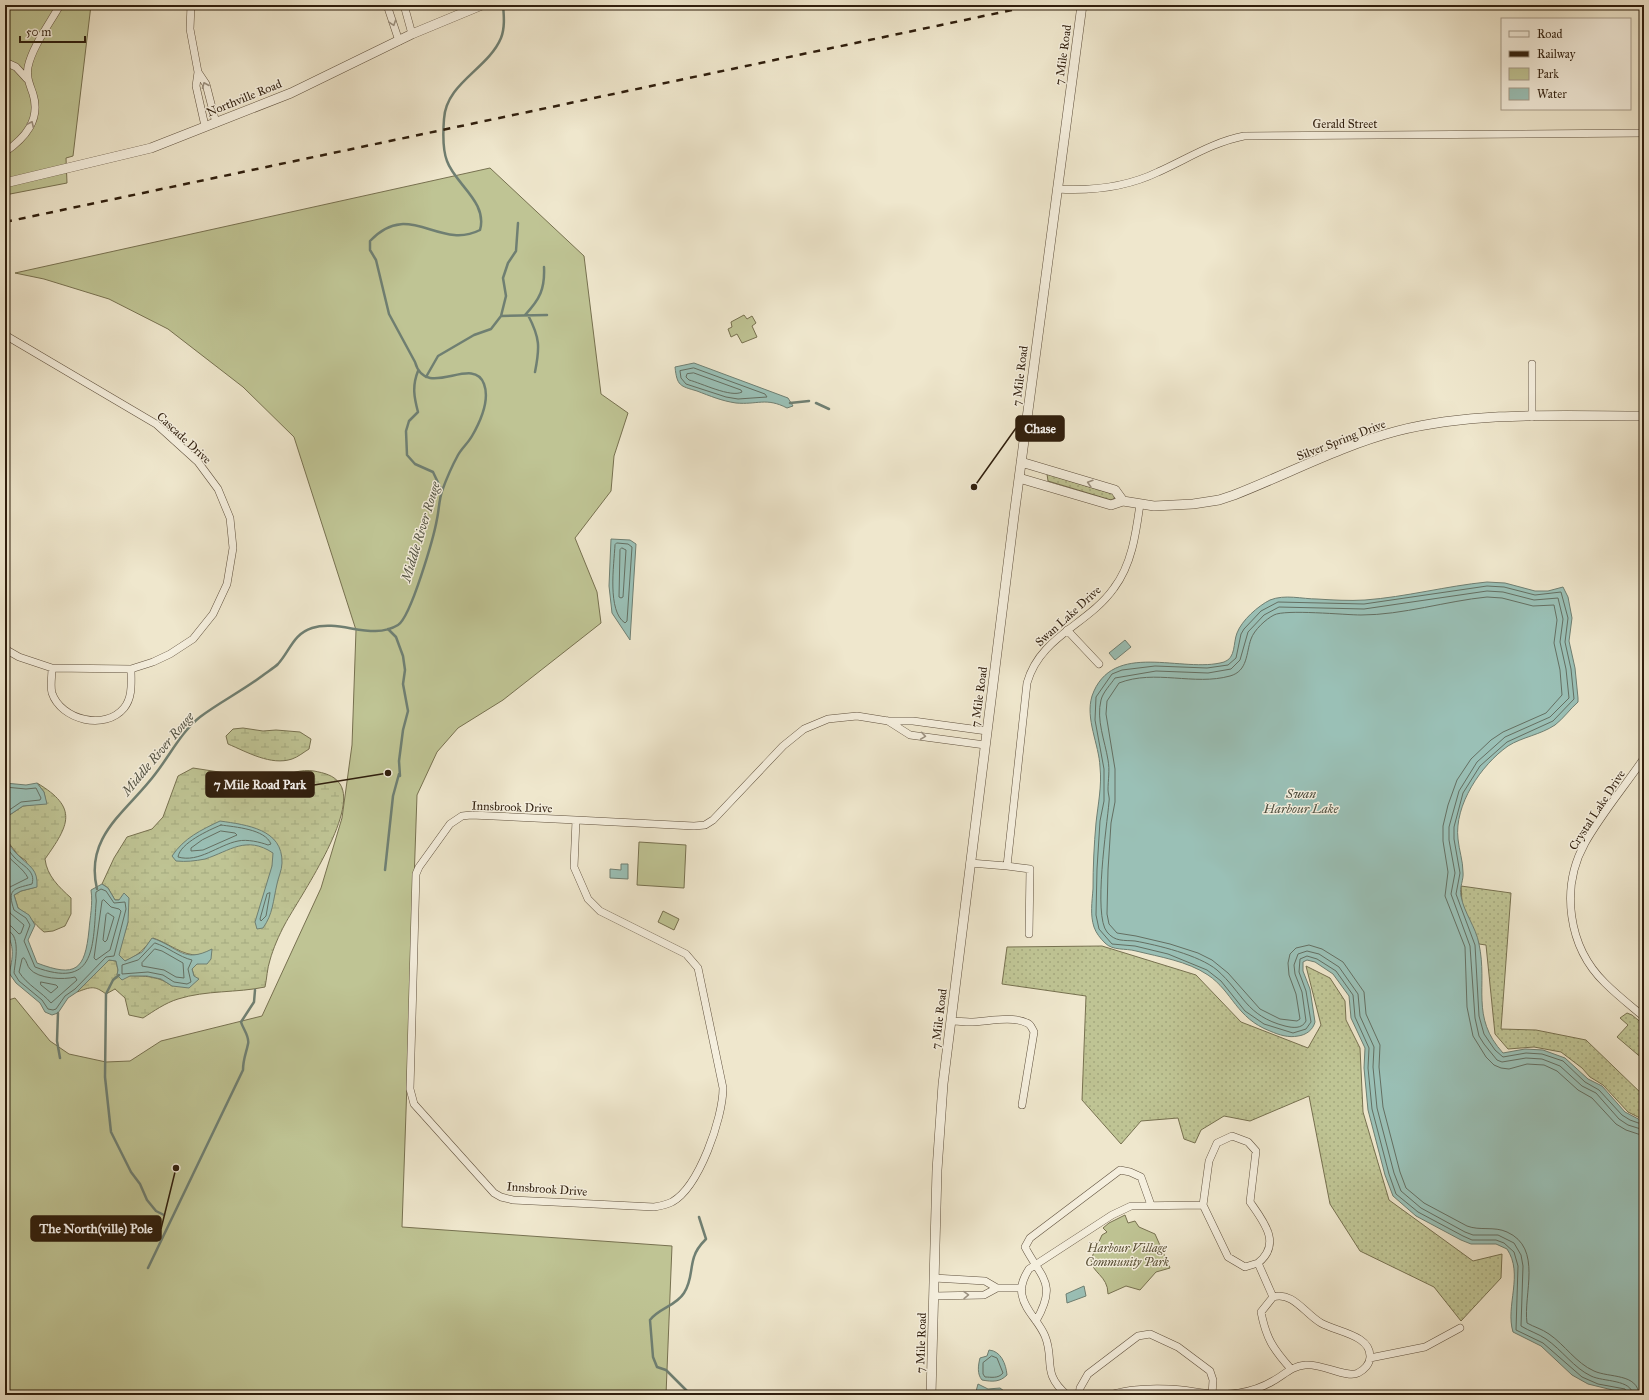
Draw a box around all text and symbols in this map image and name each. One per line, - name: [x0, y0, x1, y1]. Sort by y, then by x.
- scale bar: [20, 18, 85, 44]
- legend: [1501, 18, 1631, 110]
- one-way arrow: [388, 19, 396, 26]
- street label: 7 Mile Road: [1052, 24, 1074, 86]
- text: 50 m: [26, 25, 51, 39]
- text: Road: [1537, 27, 1563, 41]
- text: Railway: [1537, 47, 1576, 61]
- text: Park: [1537, 67, 1559, 81]
- street label: Northville Road: [204, 77, 284, 119]
- one-way arrow: [202, 82, 210, 90]
- text: Water: [1537, 87, 1567, 101]
- street label: Gerald Street: [1313, 117, 1378, 131]
- one-way arrow: [26, 121, 34, 128]
- street label: 7 Mile Road: [1009, 345, 1031, 407]
- street label: Cascade Drive: [154, 409, 214, 467]
- callout: Chase: [1016, 416, 1064, 441]
- street label: Silver Spring Drive: [1295, 417, 1388, 464]
- text: Chase: [1024, 421, 1056, 437]
- water label: Middle River Rouge: [398, 479, 444, 586]
- one-way arrow: [1087, 479, 1094, 488]
- street label: Swan Lake Drive: [1032, 583, 1104, 649]
- street label: 7 Mile Road: [968, 666, 990, 728]
- water label: Middle River Rouge: [117, 708, 198, 800]
- one-way arrow: [920, 731, 926, 740]
- street label: Crystal Lake Drive: [1566, 767, 1628, 853]
- callout: 7 Mile Road Park: [206, 772, 314, 797]
- text: 7 Mile Road Park: [214, 777, 307, 793]
- water label: Swan Harbour Lake: [1263, 786, 1340, 817]
- street label: Innsbrook Drive: [471, 799, 553, 815]
- street label: 7 Mile Road: [928, 988, 950, 1050]
- street label: Innsbrook Drive: [506, 1179, 588, 1199]
- callout: The North(ville) Pole: [31, 1216, 161, 1241]
- text: The North(ville) Pole: [38, 1221, 153, 1237]
- park label: Harbour Village Community Park: [1085, 1241, 1169, 1269]
- one-way arrow: [963, 1291, 969, 1299]
- street label: 7 Mile Road: [913, 1312, 929, 1374]

